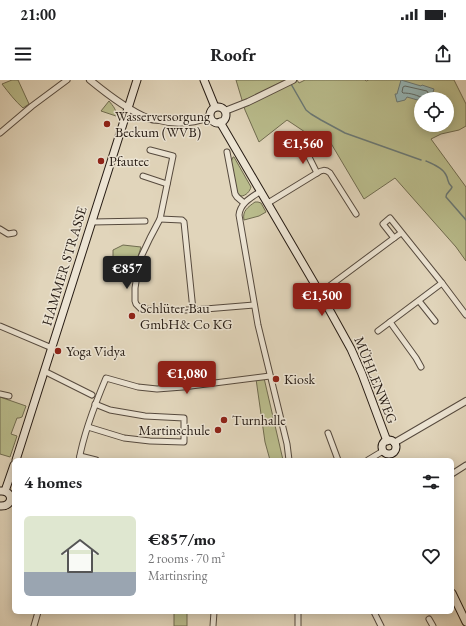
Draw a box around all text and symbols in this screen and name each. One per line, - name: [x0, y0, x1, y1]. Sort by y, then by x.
- text: 21:00: [20, 5, 56, 24]
- icon: menu: [12, 43, 34, 65]
- text: Roofr: [210, 43, 256, 66]
- icon: share: [432, 43, 454, 65]
- map controls: [414, 92, 454, 132]
- button: locate: [414, 92, 454, 132]
- place label: Wasserversorgung Beckum (WVB): [115, 107, 211, 141]
- marker: Wasserversorgung Beckum (WVB): [102, 119, 112, 129]
- pin: €1,560: [270, 131, 336, 165]
- text: €1,560: [283, 135, 323, 152]
- place label: Pfautec: [109, 152, 150, 170]
- marker: Pfautec: [96, 156, 106, 166]
- street label: HAMMER STRASSE: [37, 204, 91, 328]
- pin: €857: [103, 256, 151, 290]
- text: €857: [112, 260, 142, 277]
- pin: €1,500: [289, 283, 355, 317]
- text: €1,500: [302, 287, 342, 304]
- place label: Schlüter-Bau GmbH& Co KG: [140, 299, 232, 333]
- marker: Schlüter-Bau GmbH& Co KG: [127, 311, 137, 321]
- street label: MÜHLENWEG: [350, 334, 402, 426]
- place label: Yoga Vidya: [66, 342, 126, 360]
- marker: Yoga Vidya: [53, 346, 63, 356]
- pin: €1,080: [154, 361, 220, 395]
- text: €1,080: [167, 365, 207, 382]
- place label: Kiosk: [284, 370, 315, 388]
- marker: Kiosk: [271, 374, 281, 384]
- place label: Turnhalle: [232, 411, 286, 429]
- marker: Turnhalle: [219, 415, 229, 425]
- place label: Martinschule: [139, 421, 211, 439]
- marker: Martinschule: [213, 425, 223, 435]
- text: 4 homes: [24, 471, 82, 493]
- icon: filters: [420, 471, 442, 493]
- text: €857/mo: [148, 528, 216, 550]
- icon: home: [56, 532, 104, 580]
- icon: heart: [420, 545, 442, 567]
- text: 2 rooms · 70 m²: [148, 550, 225, 567]
- text: Martinsring: [148, 567, 207, 584]

